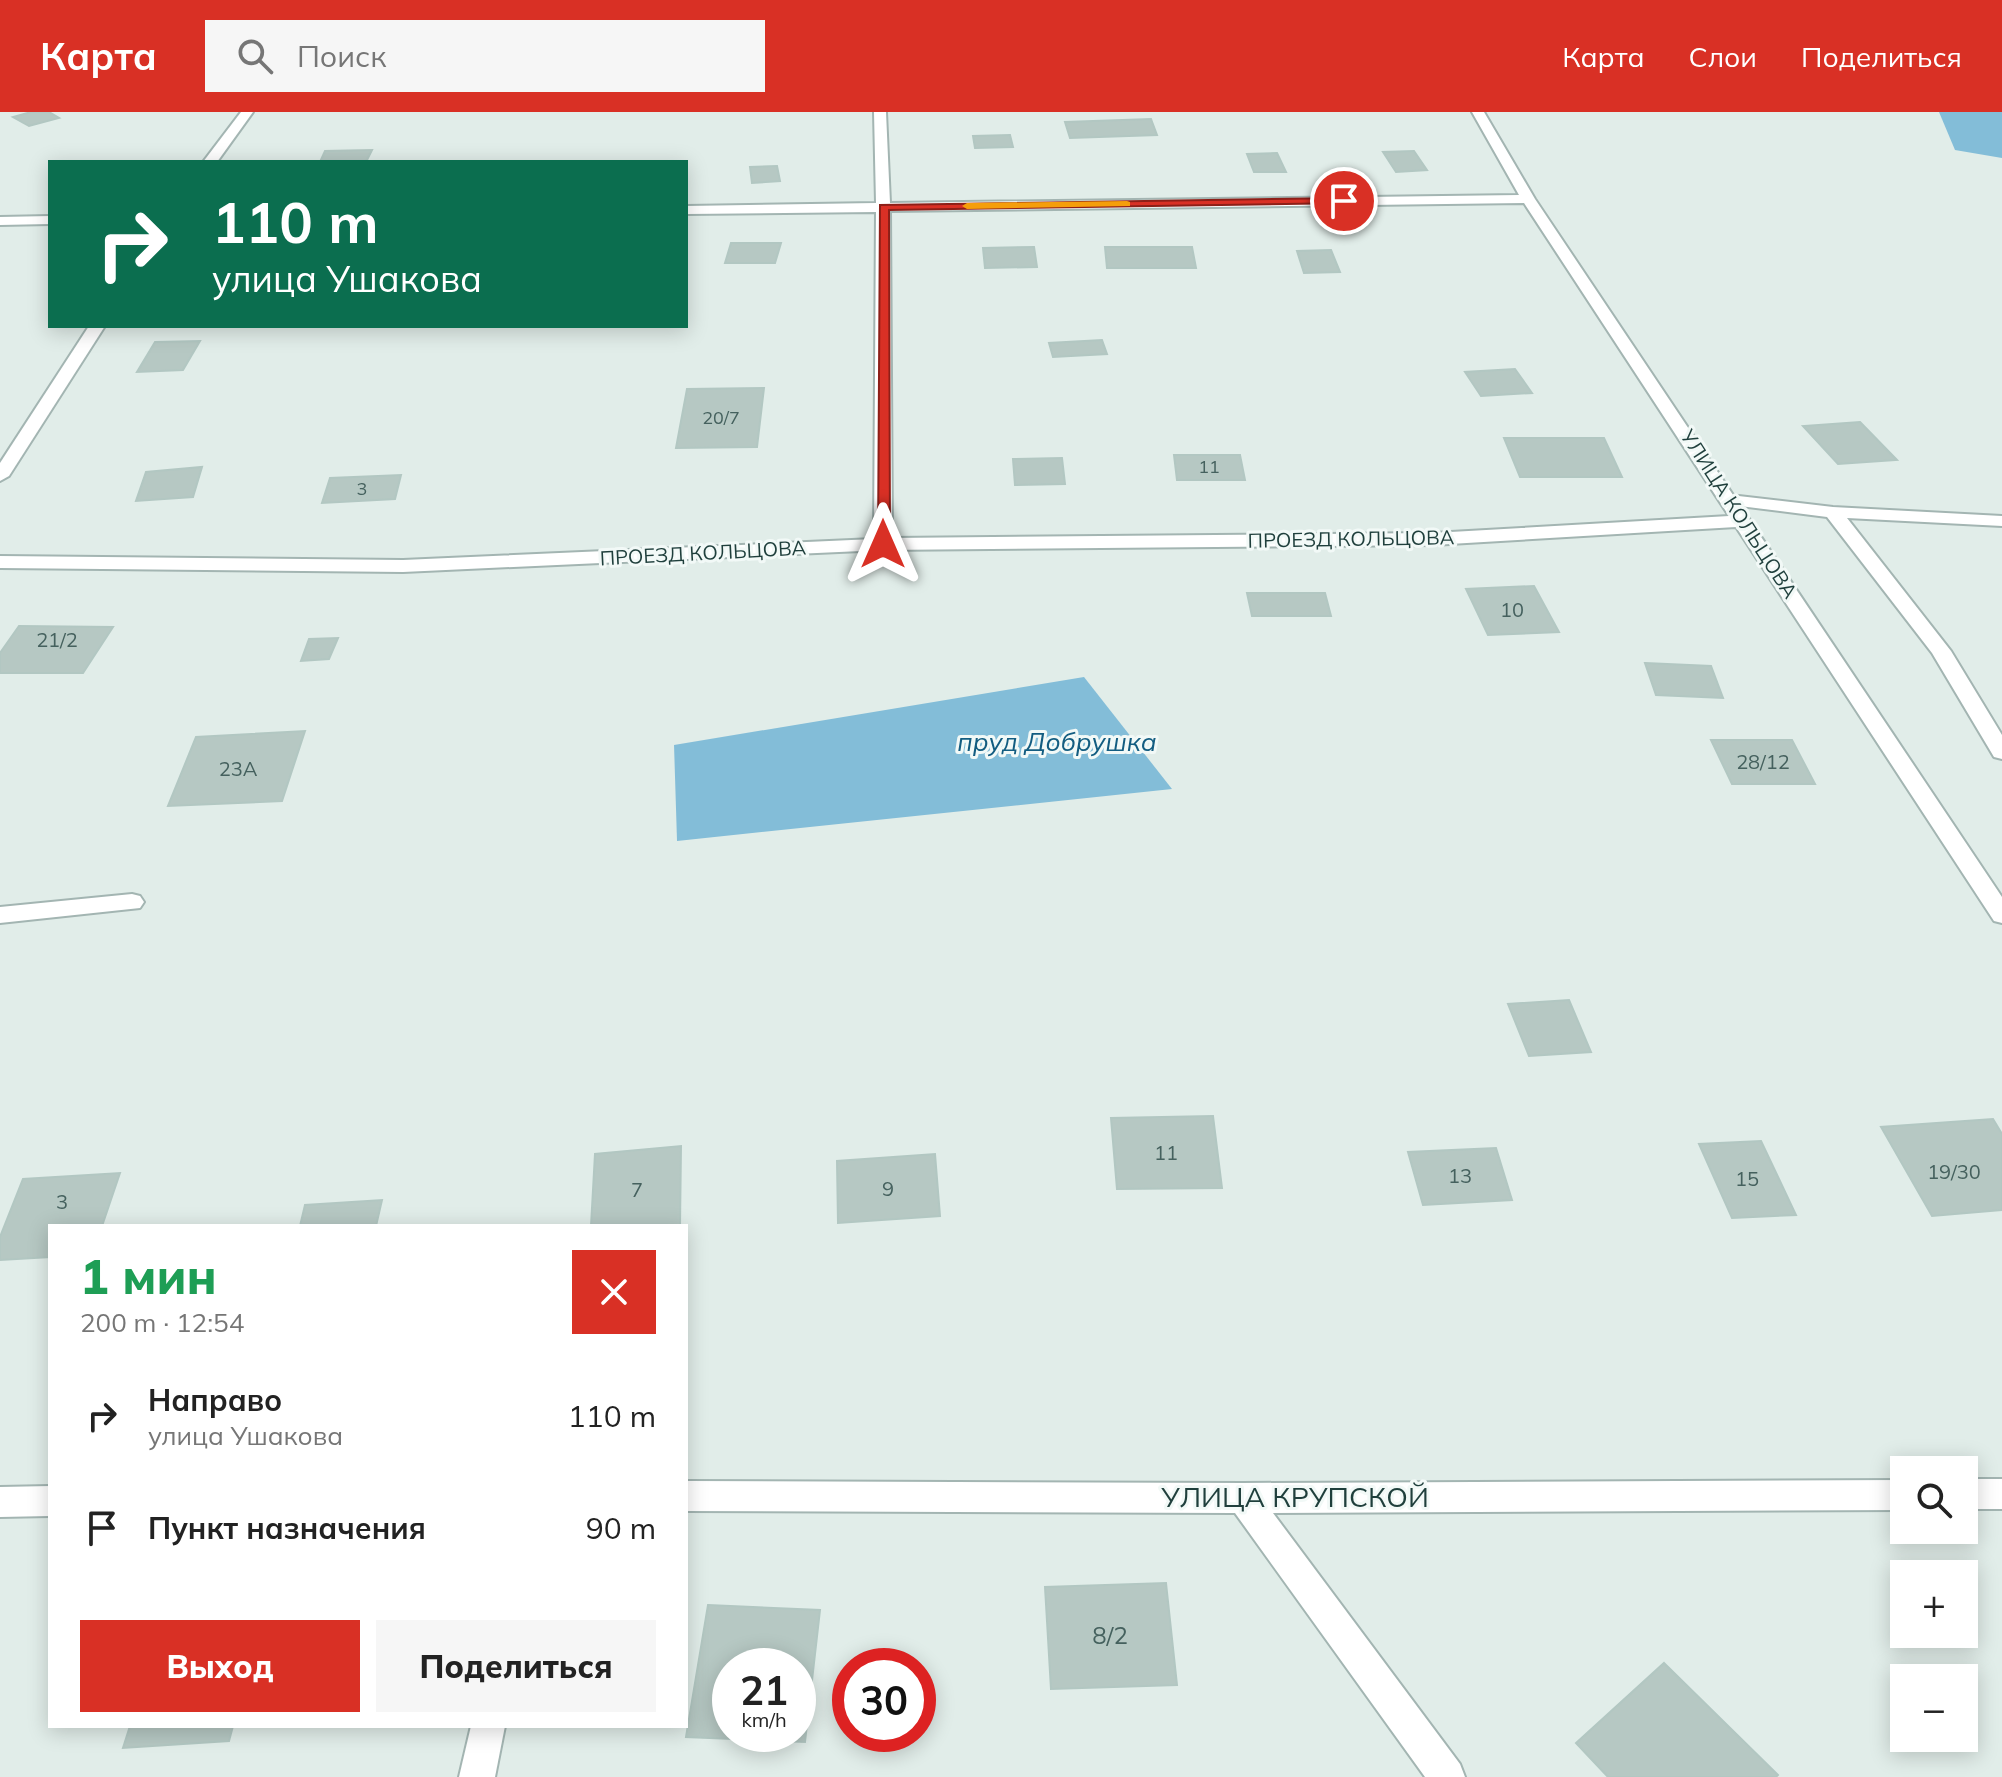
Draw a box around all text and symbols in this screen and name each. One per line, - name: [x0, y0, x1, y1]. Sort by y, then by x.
- search box: [205, 20, 765, 92]
- text: Карта: [40, 32, 157, 80]
- icon: search: [233, 34, 277, 78]
- text: Поиск: [297, 37, 386, 75]
- text: Карта: [1562, 39, 1645, 74]
- text: Слои: [1689, 39, 1757, 74]
- text: Поделиться: [1801, 39, 1962, 74]
- pin: [1310, 167, 1378, 235]
- icon: arrive: [1322, 179, 1366, 223]
- text: 110 m: [212, 187, 379, 257]
- icon: right: [80, 192, 184, 296]
- text: улица Ушакова: [212, 256, 482, 301]
- house number: 20/7: [702, 406, 740, 429]
- street label: УЛИЦА КОЛЬЦОВА: [1675, 424, 1804, 603]
- house number: 11: [1198, 455, 1220, 478]
- house number: 3: [357, 477, 367, 500]
- position arrow: [841, 502, 925, 586]
- street label: ПРОЕЗД КОЛЬЦОВА: [1248, 524, 1455, 553]
- street label: ПРОЕЗД КОЛЬЦОВА: [599, 535, 807, 570]
- house number: 10: [1500, 597, 1524, 622]
- house number: 21/2: [36, 627, 78, 652]
- water label: пруд Добрушка: [957, 725, 1157, 758]
- house number: 28/12: [1736, 749, 1790, 774]
- house number: 23А: [219, 756, 258, 781]
- house number: 11: [1154, 1140, 1178, 1165]
- house number: 19/30: [1927, 1159, 1981, 1184]
- house number: 13: [1448, 1163, 1472, 1188]
- house number: 15: [1735, 1166, 1759, 1191]
- house number: 9: [882, 1176, 894, 1201]
- house number: 7: [631, 1177, 643, 1202]
- house number: 3: [56, 1189, 68, 1214]
- text: 1 мин: [80, 1246, 217, 1306]
- button: close: [572, 1250, 656, 1334]
- text: 200 m · 12:54: [80, 1306, 244, 1339]
- text: Направо: [148, 1381, 282, 1419]
- icon: right: [80, 1394, 124, 1438]
- text: 110 m: [568, 1397, 656, 1435]
- text: улица Ушакова: [148, 1419, 343, 1452]
- map controls: [1890, 1456, 1978, 1752]
- button: search: [1890, 1456, 1978, 1544]
- street label: УЛИЦА КРУПСКОЙ: [1160, 1479, 1429, 1514]
- icon: arrive: [80, 1506, 124, 1550]
- text: Пункт назначения: [148, 1509, 426, 1547]
- text: 90 m: [586, 1509, 656, 1547]
- button: +: [1890, 1560, 1978, 1648]
- button: Выход: [80, 1620, 360, 1712]
- button: Поделиться: [376, 1620, 656, 1712]
- house number: 8/2: [1092, 1620, 1128, 1650]
- speed limit sign: 30: [832, 1648, 936, 1752]
- button: −: [1890, 1664, 1978, 1752]
- text: 21: [740, 1665, 788, 1715]
- text: km/h: [741, 1707, 787, 1732]

